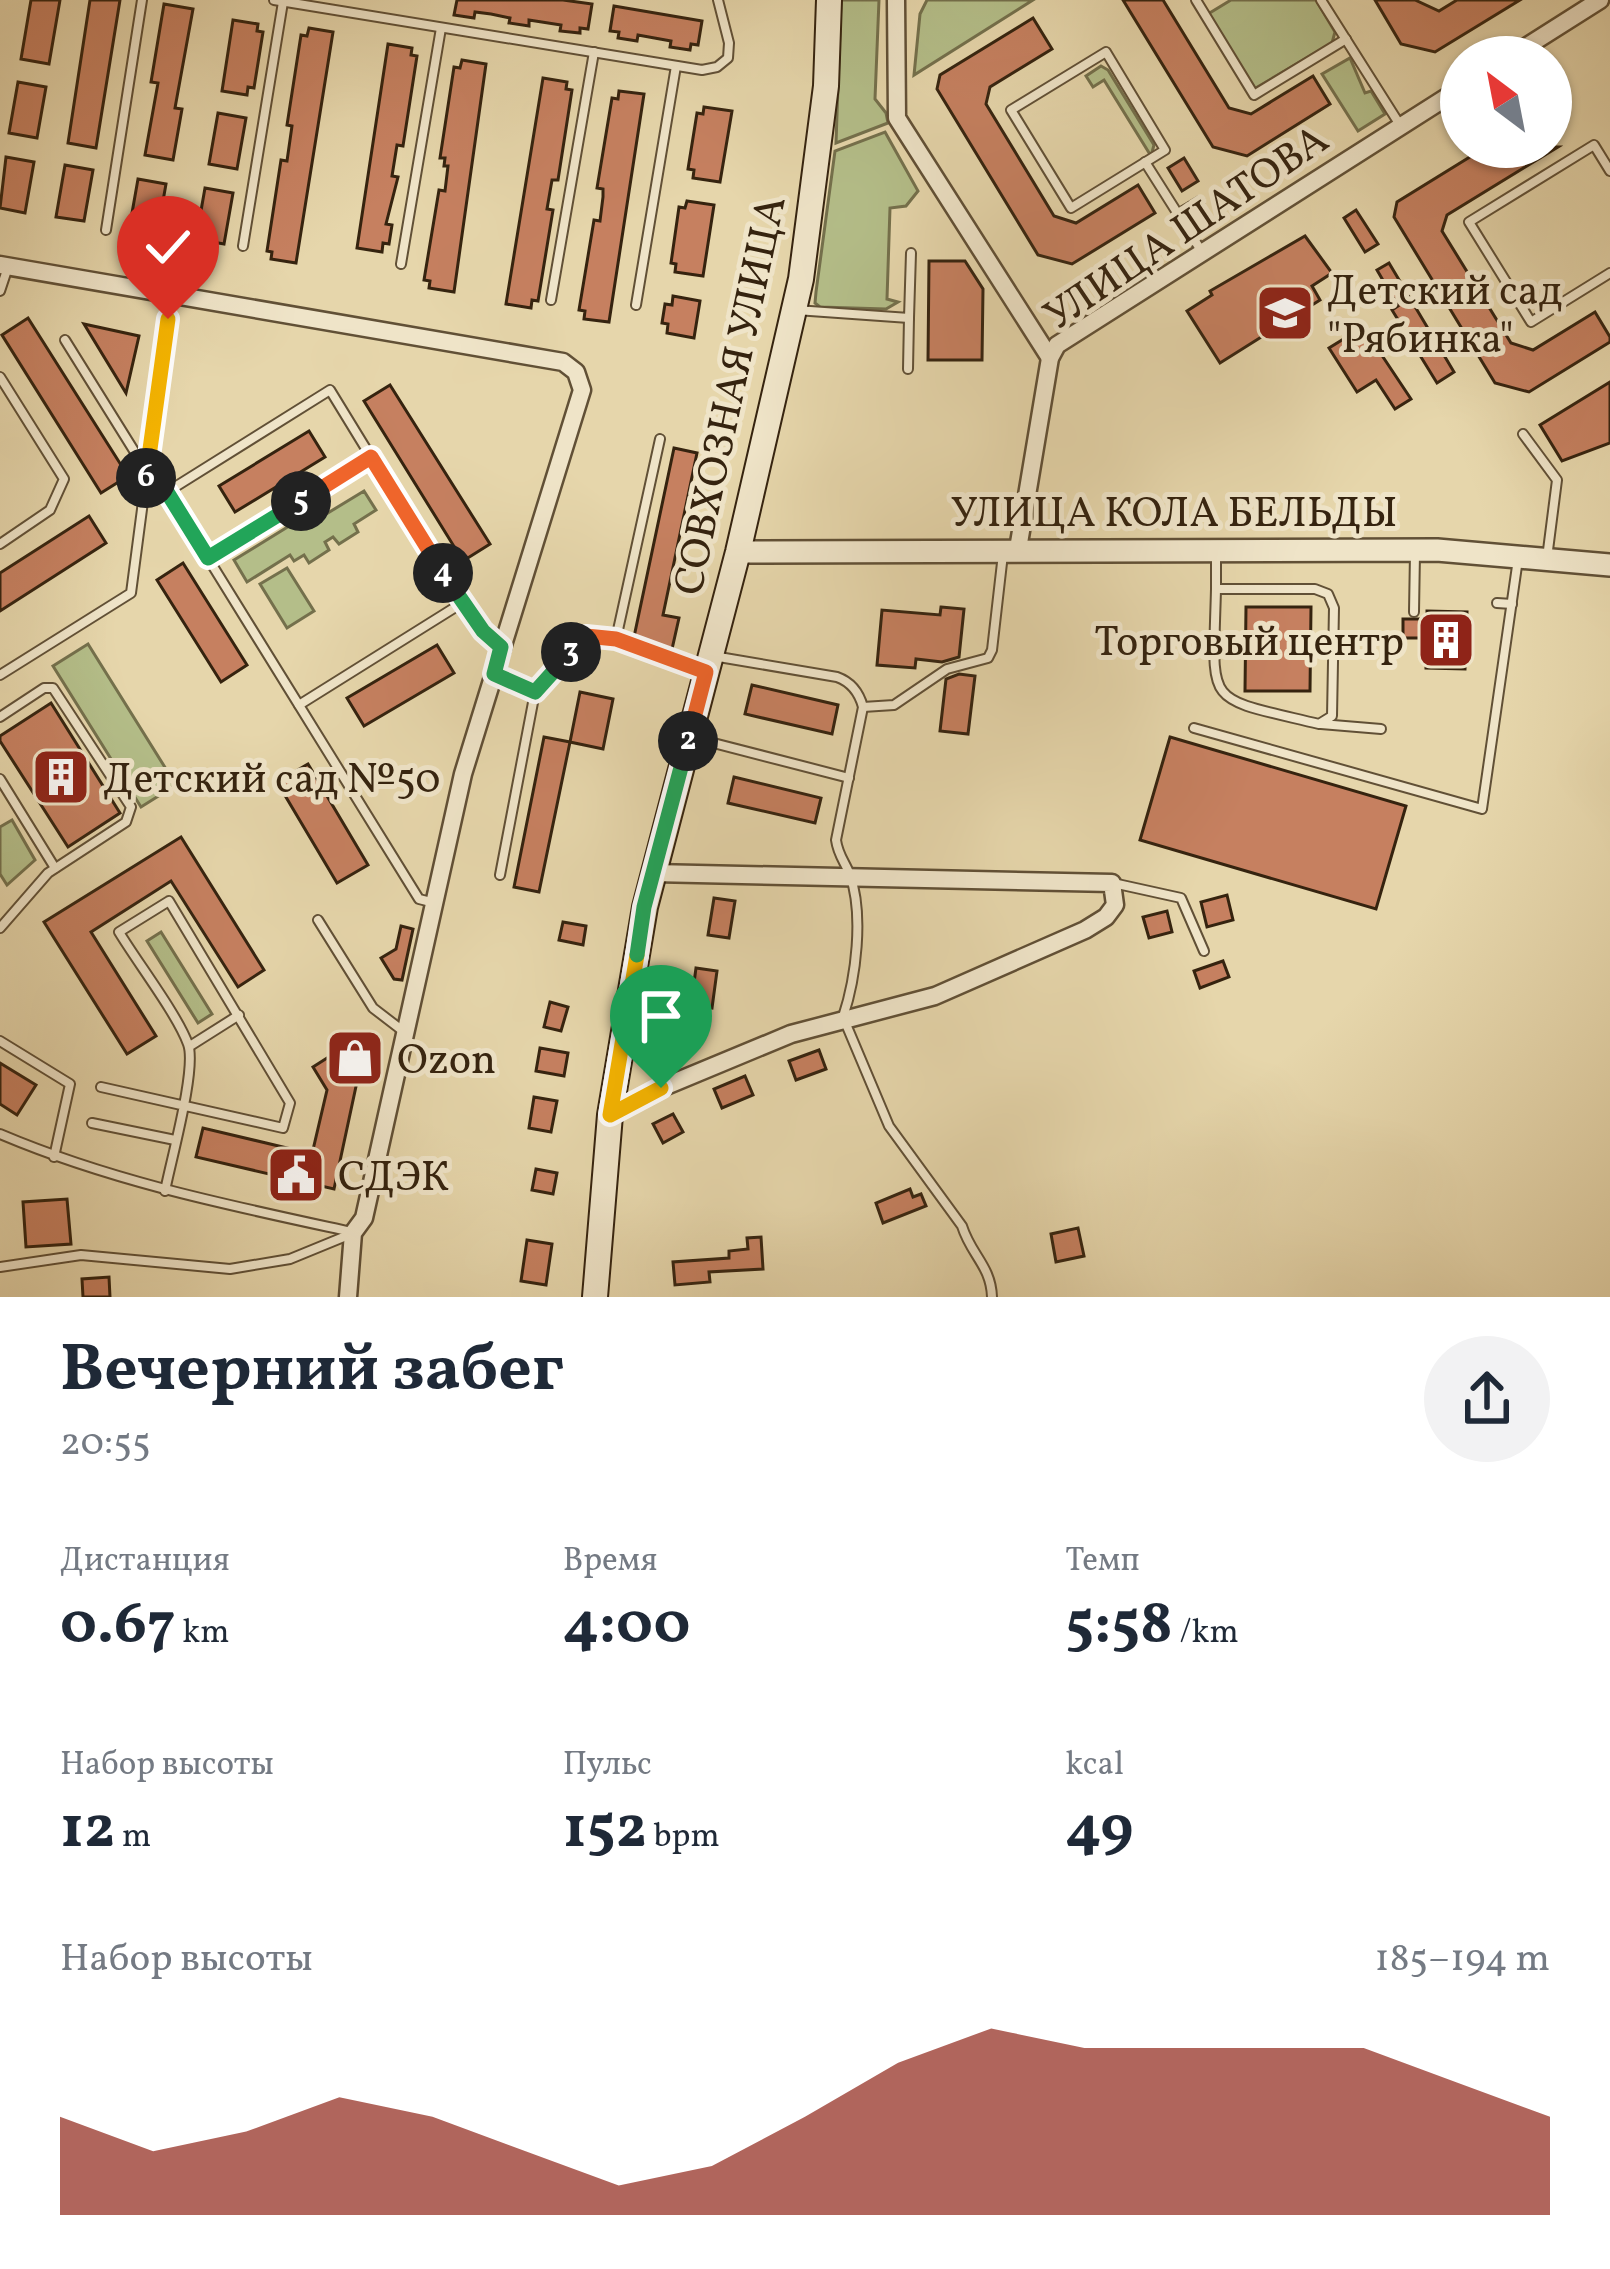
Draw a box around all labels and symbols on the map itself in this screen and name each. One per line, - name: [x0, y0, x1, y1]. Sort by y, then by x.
- north arrow: [1440, 36, 1572, 168]
- street label: УЛИЦА ШАТОВА: [1033, 112, 1342, 347]
- street label: СОВХОЗНАЯ УЛИЦА: [661, 191, 804, 601]
- pin: [117, 196, 219, 319]
- place label: Детский сад "Рябинка": [1327, 264, 1562, 371]
- school or university icon: Детский сад "Рябинка": [1254, 282, 1316, 344]
- pin: 6: [116, 448, 176, 508]
- pin: 5: [271, 471, 331, 531]
- street label: УЛИЦА КОЛА БЕЛЬДЫ: [951, 486, 1397, 545]
- pin: 4: [413, 543, 473, 603]
- building icon: Торговый центр: [1415, 609, 1477, 671]
- place label: Торговый центр: [1094, 615, 1404, 674]
- pin: 3: [541, 622, 601, 682]
- pin: 2: [658, 711, 718, 771]
- building icon: Детский сад №50: [30, 746, 92, 808]
- place label: Детский сад №50: [103, 752, 440, 811]
- pin: [610, 965, 712, 1088]
- shop icon: Ozon: [324, 1027, 386, 1089]
- place label: Ozon: [397, 1033, 496, 1092]
- public building icon: СДЭК: [265, 1144, 327, 1206]
- place label: СДЭК: [338, 1150, 449, 1209]

